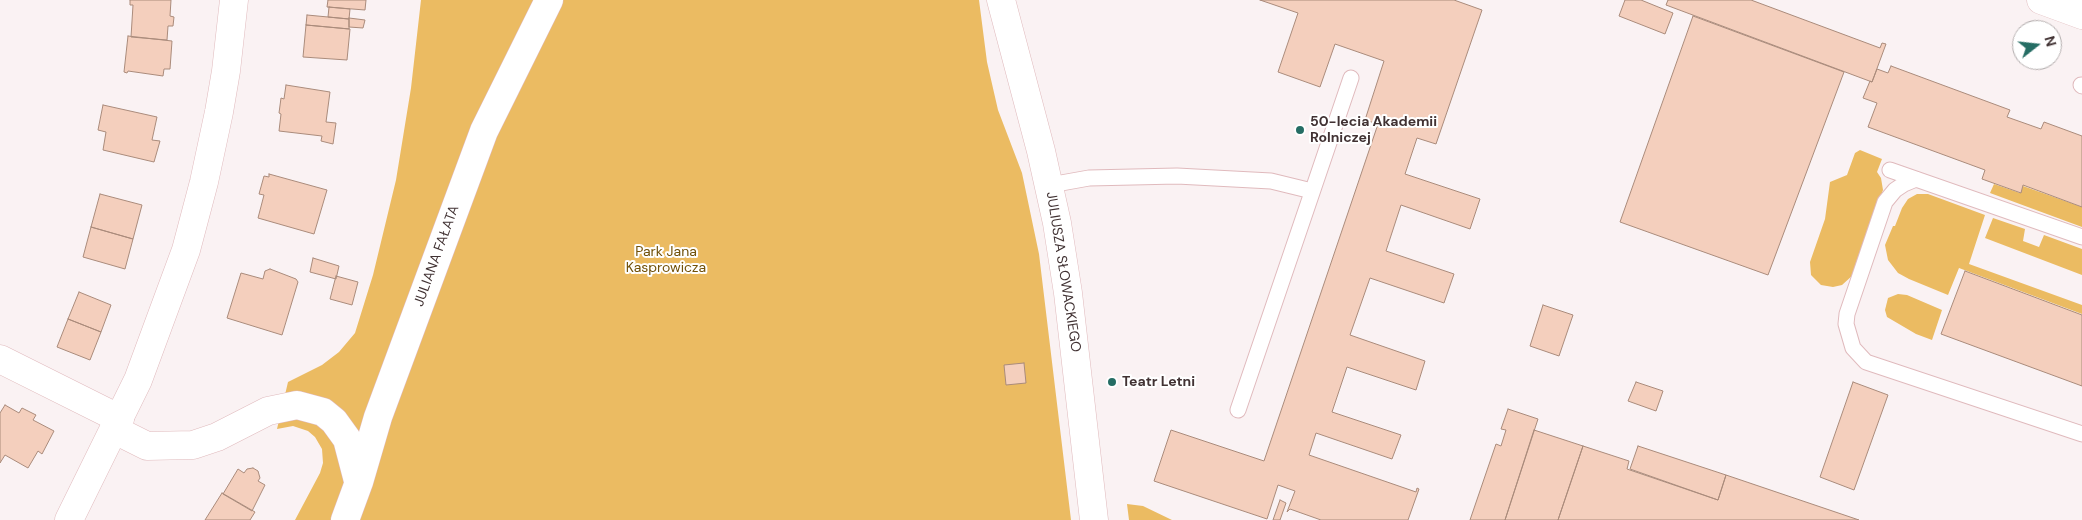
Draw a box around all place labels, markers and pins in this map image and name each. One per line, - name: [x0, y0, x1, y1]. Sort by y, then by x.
- place label: 50-lecia Akademii Rolniczej: [1310, 114, 1437, 146]
- marker: 50-lecia Akademii Rolniczej: [1294, 124, 1306, 136]
- place label: Teatr Letni: [1122, 374, 1195, 390]
- marker: Teatr Letni: [1106, 376, 1118, 388]

